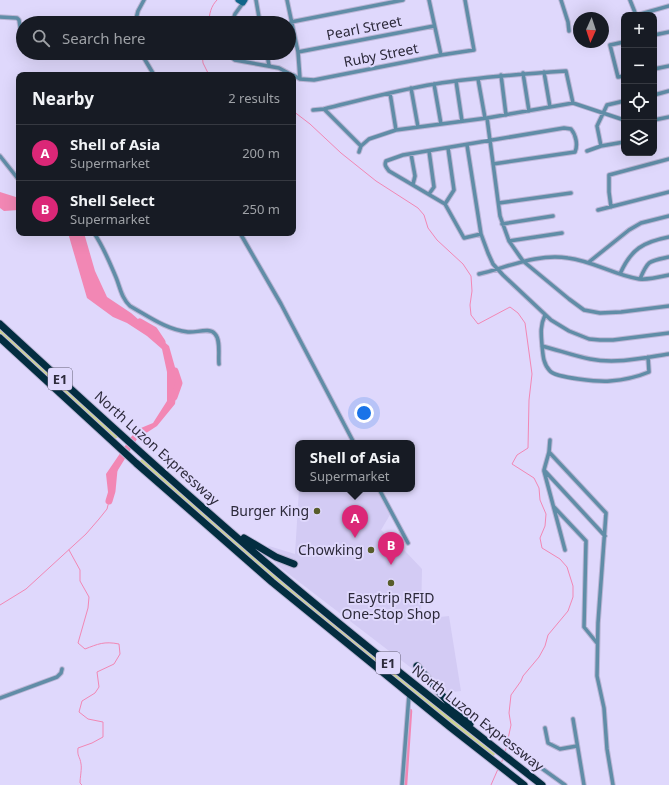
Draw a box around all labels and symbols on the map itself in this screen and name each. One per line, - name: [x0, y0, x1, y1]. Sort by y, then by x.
- street label: Pearl Street: [325, 11, 403, 44]
- north arrow: [573, 12, 609, 48]
- street label: Ruby Street: [342, 38, 420, 71]
- road number: E1: [48, 368, 72, 390]
- street label: North Luzon Expressway: [91, 386, 225, 510]
- your location: [354, 403, 374, 423]
- place label: Burger King: [230, 501, 309, 520]
- pin: A: [342, 505, 368, 538]
- marker: Burger King: [312, 506, 322, 516]
- pin: B: [378, 532, 404, 565]
- place label: Chowking: [298, 540, 363, 559]
- marker: Chowking: [366, 545, 376, 555]
- marker: Easytrip RFID One-Stop Shop: [386, 578, 396, 588]
- place label: Easytrip RFID One-Stop Shop: [342, 588, 440, 623]
- road number: E1: [376, 652, 400, 674]
- street label: North Luzon Expressway: [409, 660, 549, 776]

